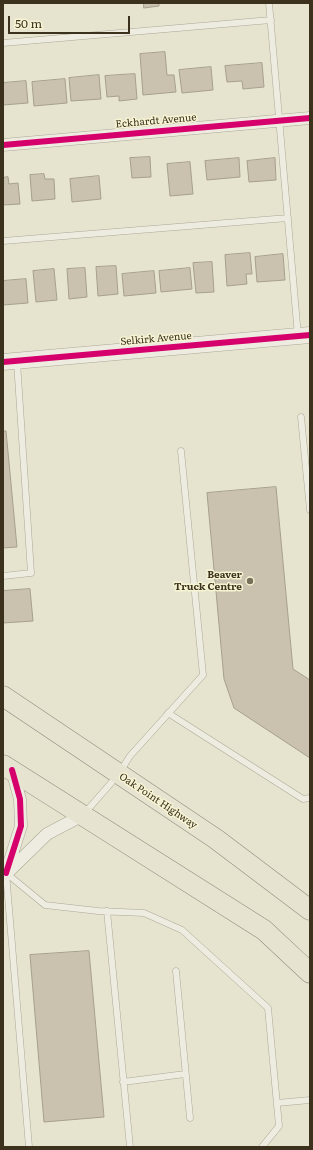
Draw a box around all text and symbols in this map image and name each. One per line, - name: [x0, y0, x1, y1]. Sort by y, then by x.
- scale bar: [10, 8, 132, 34]
- text: 50 m: [15, 14, 42, 32]
- street label: Eckhardt Avenue: [115, 111, 197, 131]
- street label: Selkirk Avenue: [120, 330, 192, 348]
- place label: Beaver Truck Centre: [174, 569, 242, 592]
- marker: Beaver Truck Centre: [245, 576, 255, 586]
- street label: Oak Point Highway: [117, 771, 199, 831]

